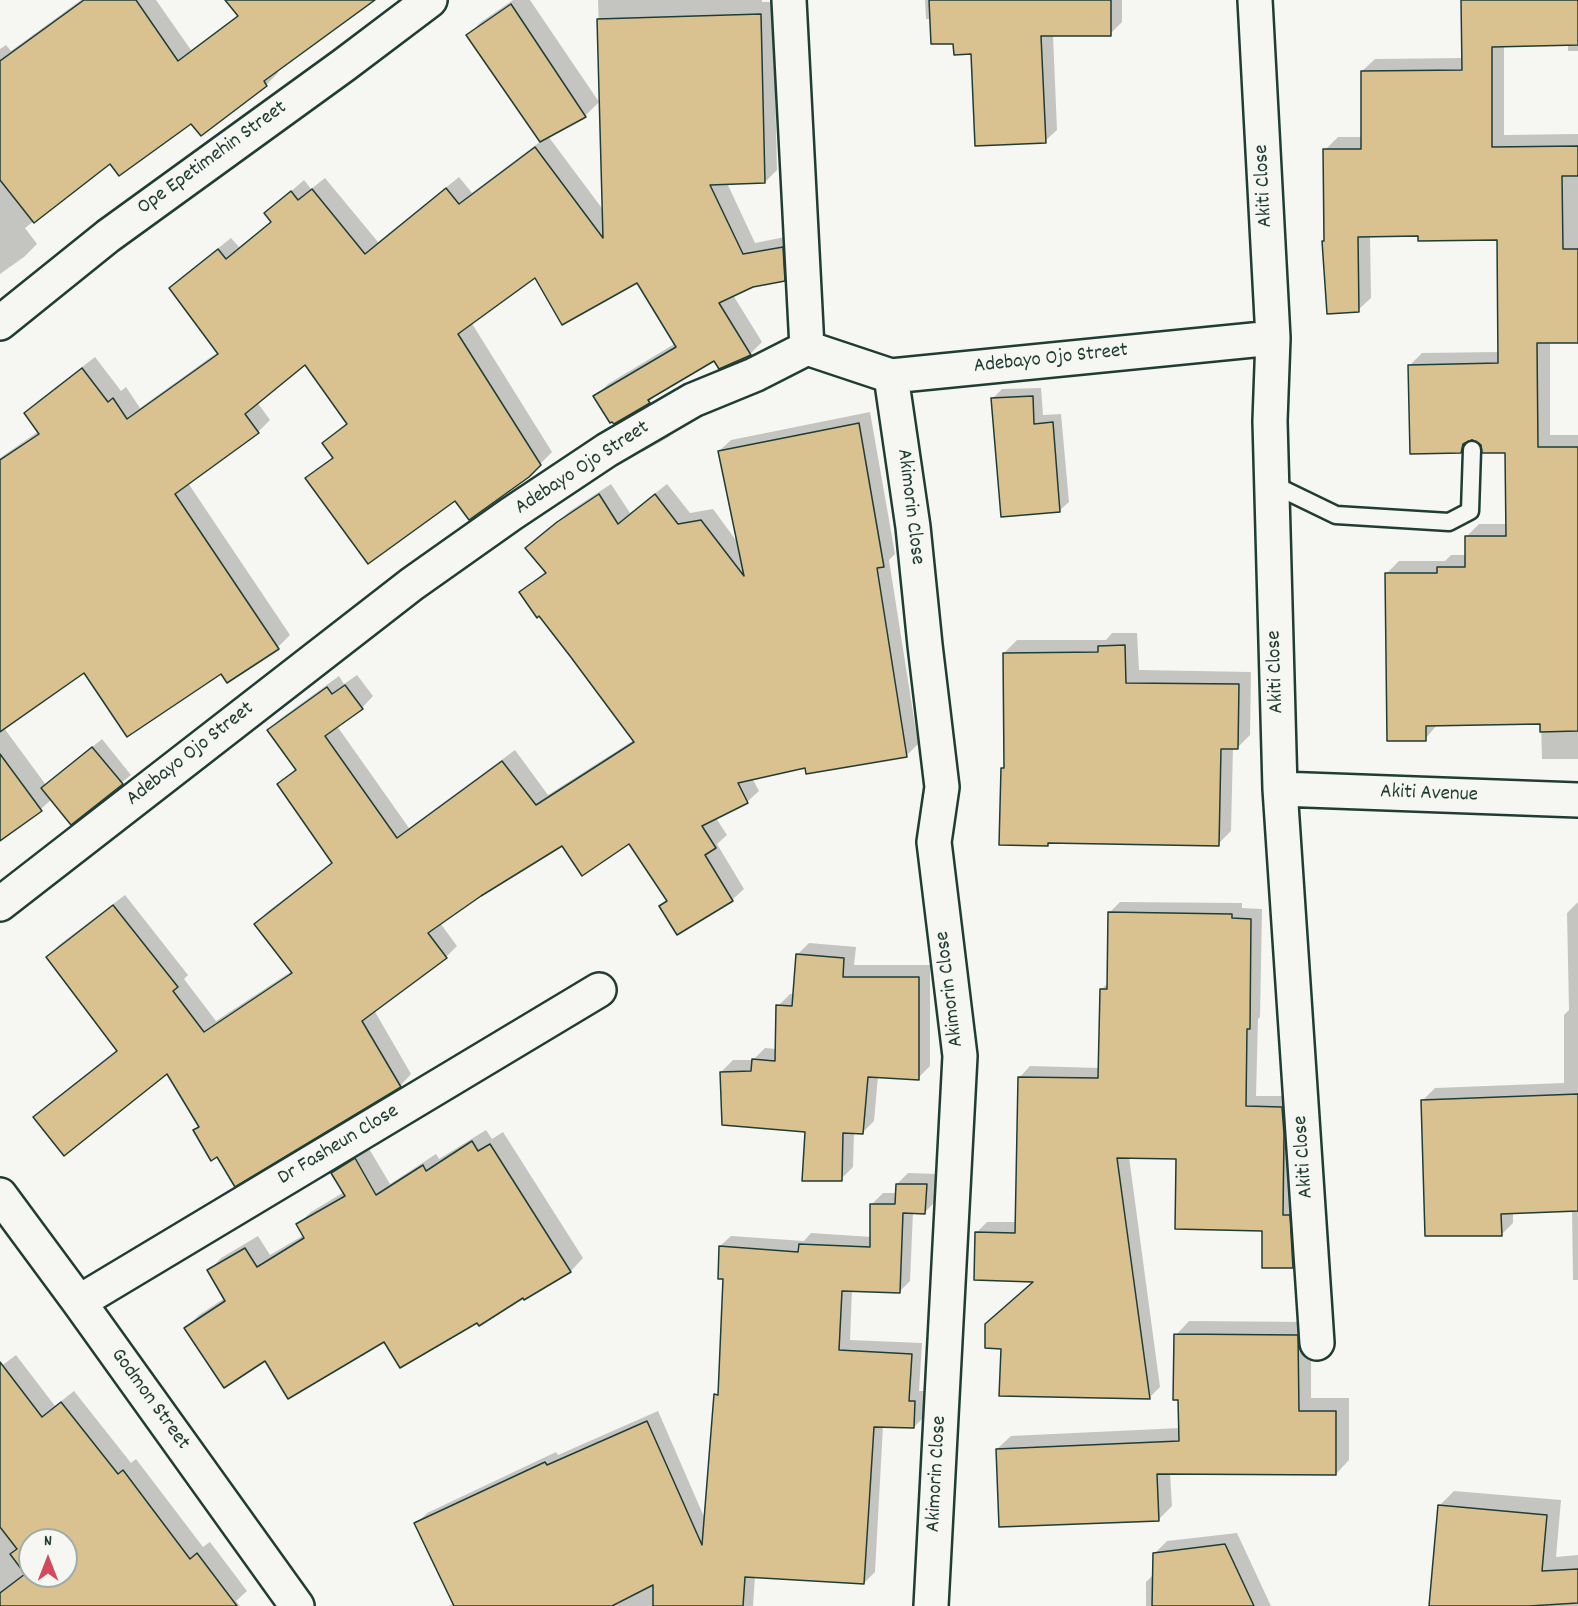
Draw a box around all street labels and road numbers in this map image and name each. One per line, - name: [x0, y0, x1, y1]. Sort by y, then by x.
- street label: Ope Epetimehin Street: [133, 96, 293, 222]
- street label: Akiti Close: [1250, 144, 1280, 228]
- street label: Adebayo Ojo Street: [973, 339, 1129, 381]
- street label: Adebayo Ojo Street: [511, 416, 655, 522]
- street label: Akimorin Close: [889, 448, 929, 566]
- street label: Akiti Close: [1263, 630, 1291, 714]
- street label: Adebayo Ojo Street: [122, 697, 260, 813]
- street label: Akiti Avenue: [1380, 781, 1478, 809]
- street label: Akimorin Close: [931, 930, 971, 1048]
- street label: Dr Fasheun Close: [274, 1100, 404, 1192]
- street label: Akiti Close: [1290, 1115, 1320, 1199]
- street label: Godmon Street: [104, 1344, 194, 1456]
- street label: Akimorin Close: [922, 1415, 954, 1533]

